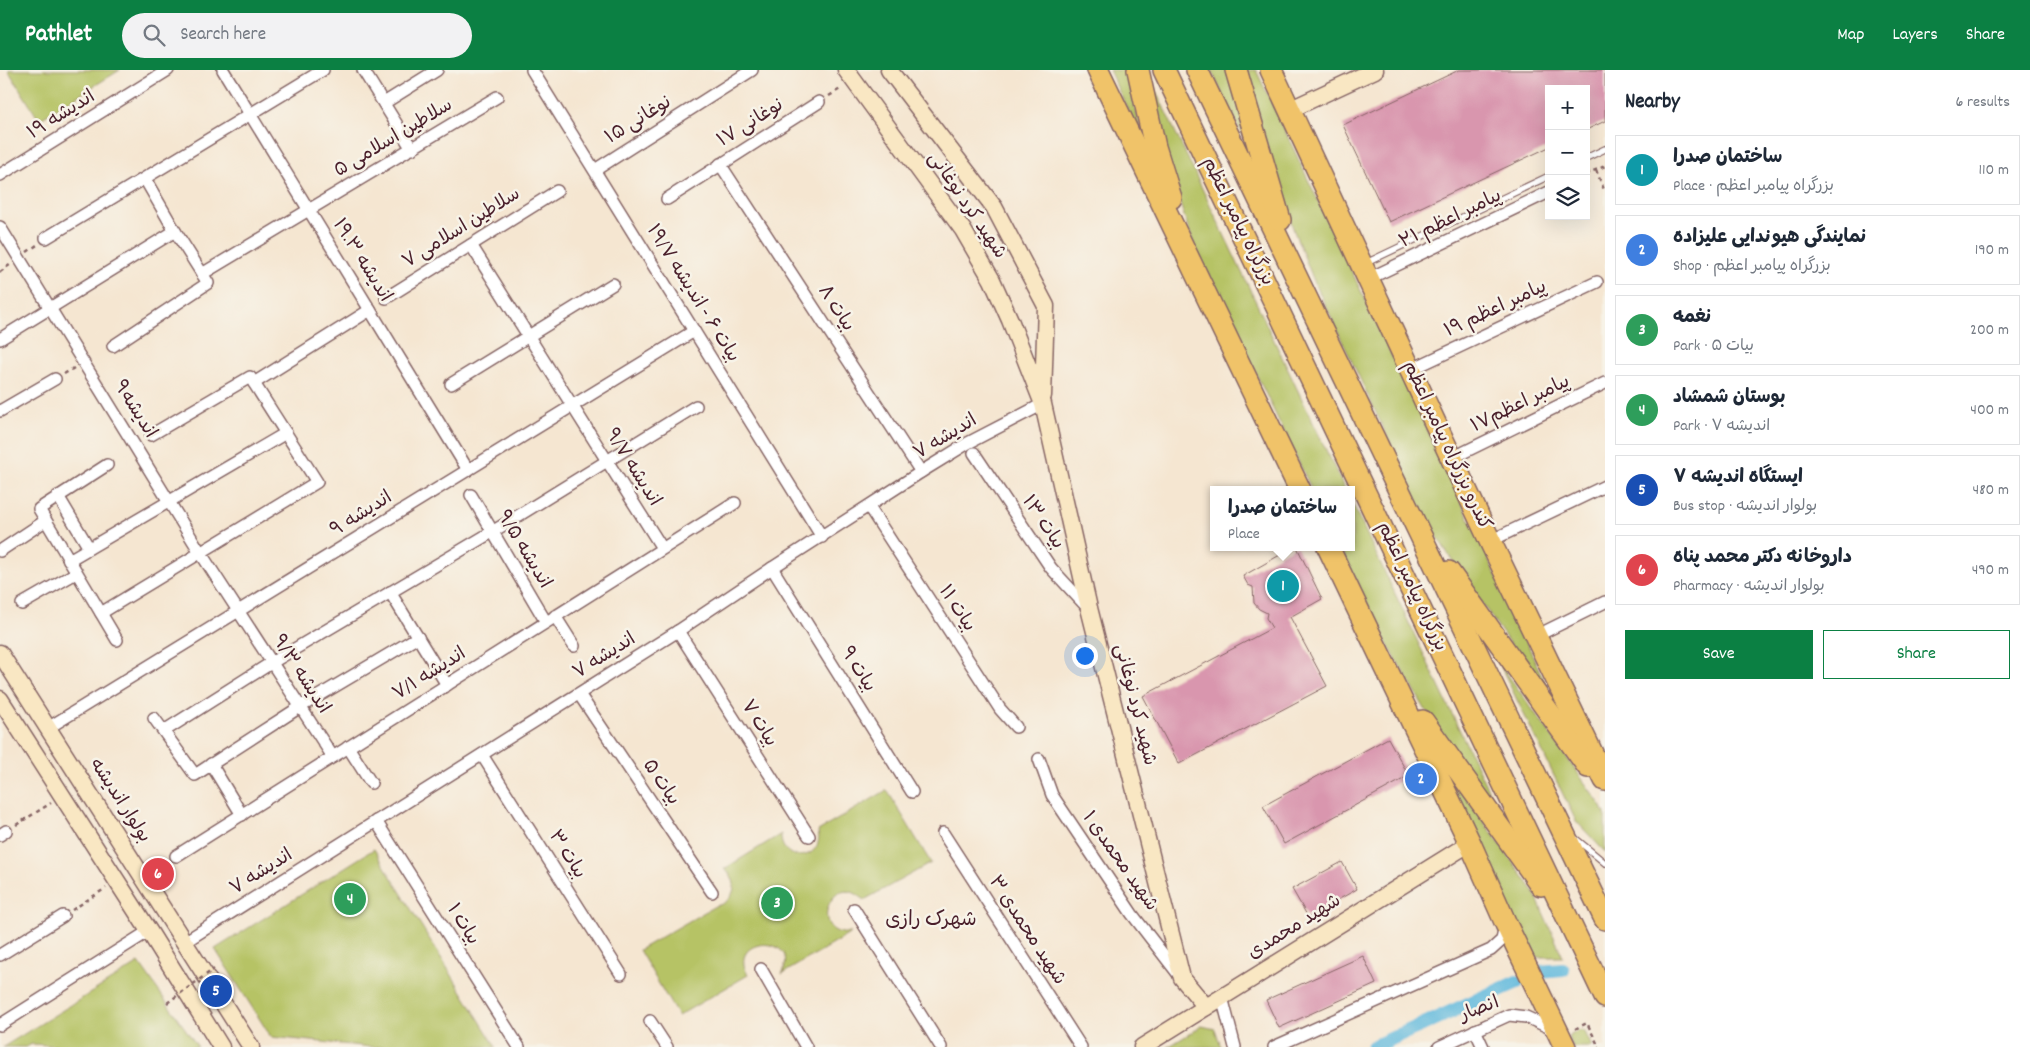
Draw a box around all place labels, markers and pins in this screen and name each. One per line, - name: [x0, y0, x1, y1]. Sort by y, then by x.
- pin: 1: [1267, 567, 1299, 605]
- pin: 2: [1405, 760, 1437, 798]
- pin: 6: [142, 855, 174, 893]
- pin: 4: [334, 880, 366, 918]
- pin: 3: [761, 884, 793, 922]
- pin: 5: [200, 972, 232, 1010]

